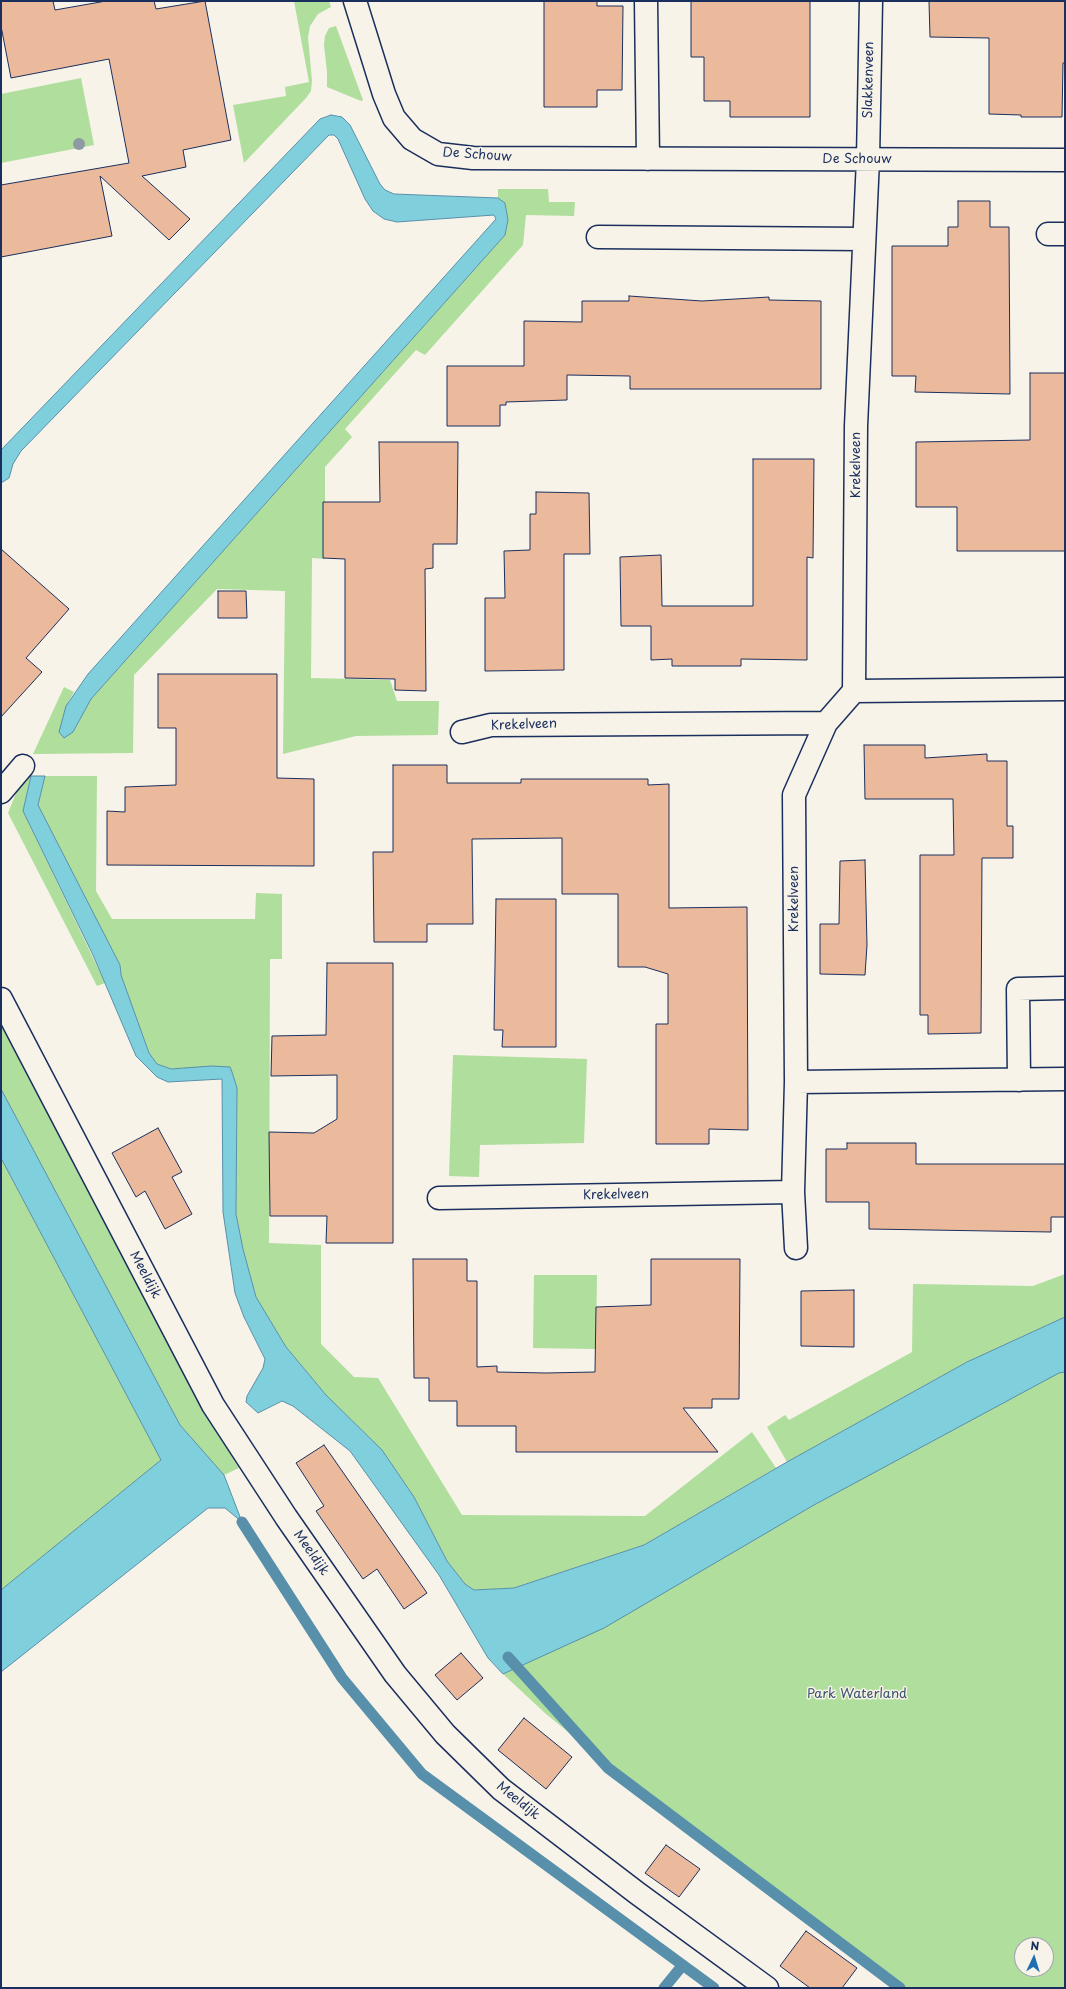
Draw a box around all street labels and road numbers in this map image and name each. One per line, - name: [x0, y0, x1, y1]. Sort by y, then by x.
- street label: Slakkenveen: [861, 41, 877, 119]
- street label: De Schouw: [442, 145, 512, 165]
- street label: De Schouw: [822, 151, 892, 167]
- street label: Krekelveen: [848, 432, 864, 498]
- street label: Krekelveen: [491, 716, 557, 734]
- street label: Krekelveen: [786, 866, 802, 932]
- street label: Krekelveen: [583, 1187, 649, 1203]
- street label: Meeldijk: [126, 1249, 164, 1301]
- street label: Meeldijk: [290, 1527, 332, 1579]
- street label: Meeldijk: [493, 1779, 543, 1823]

